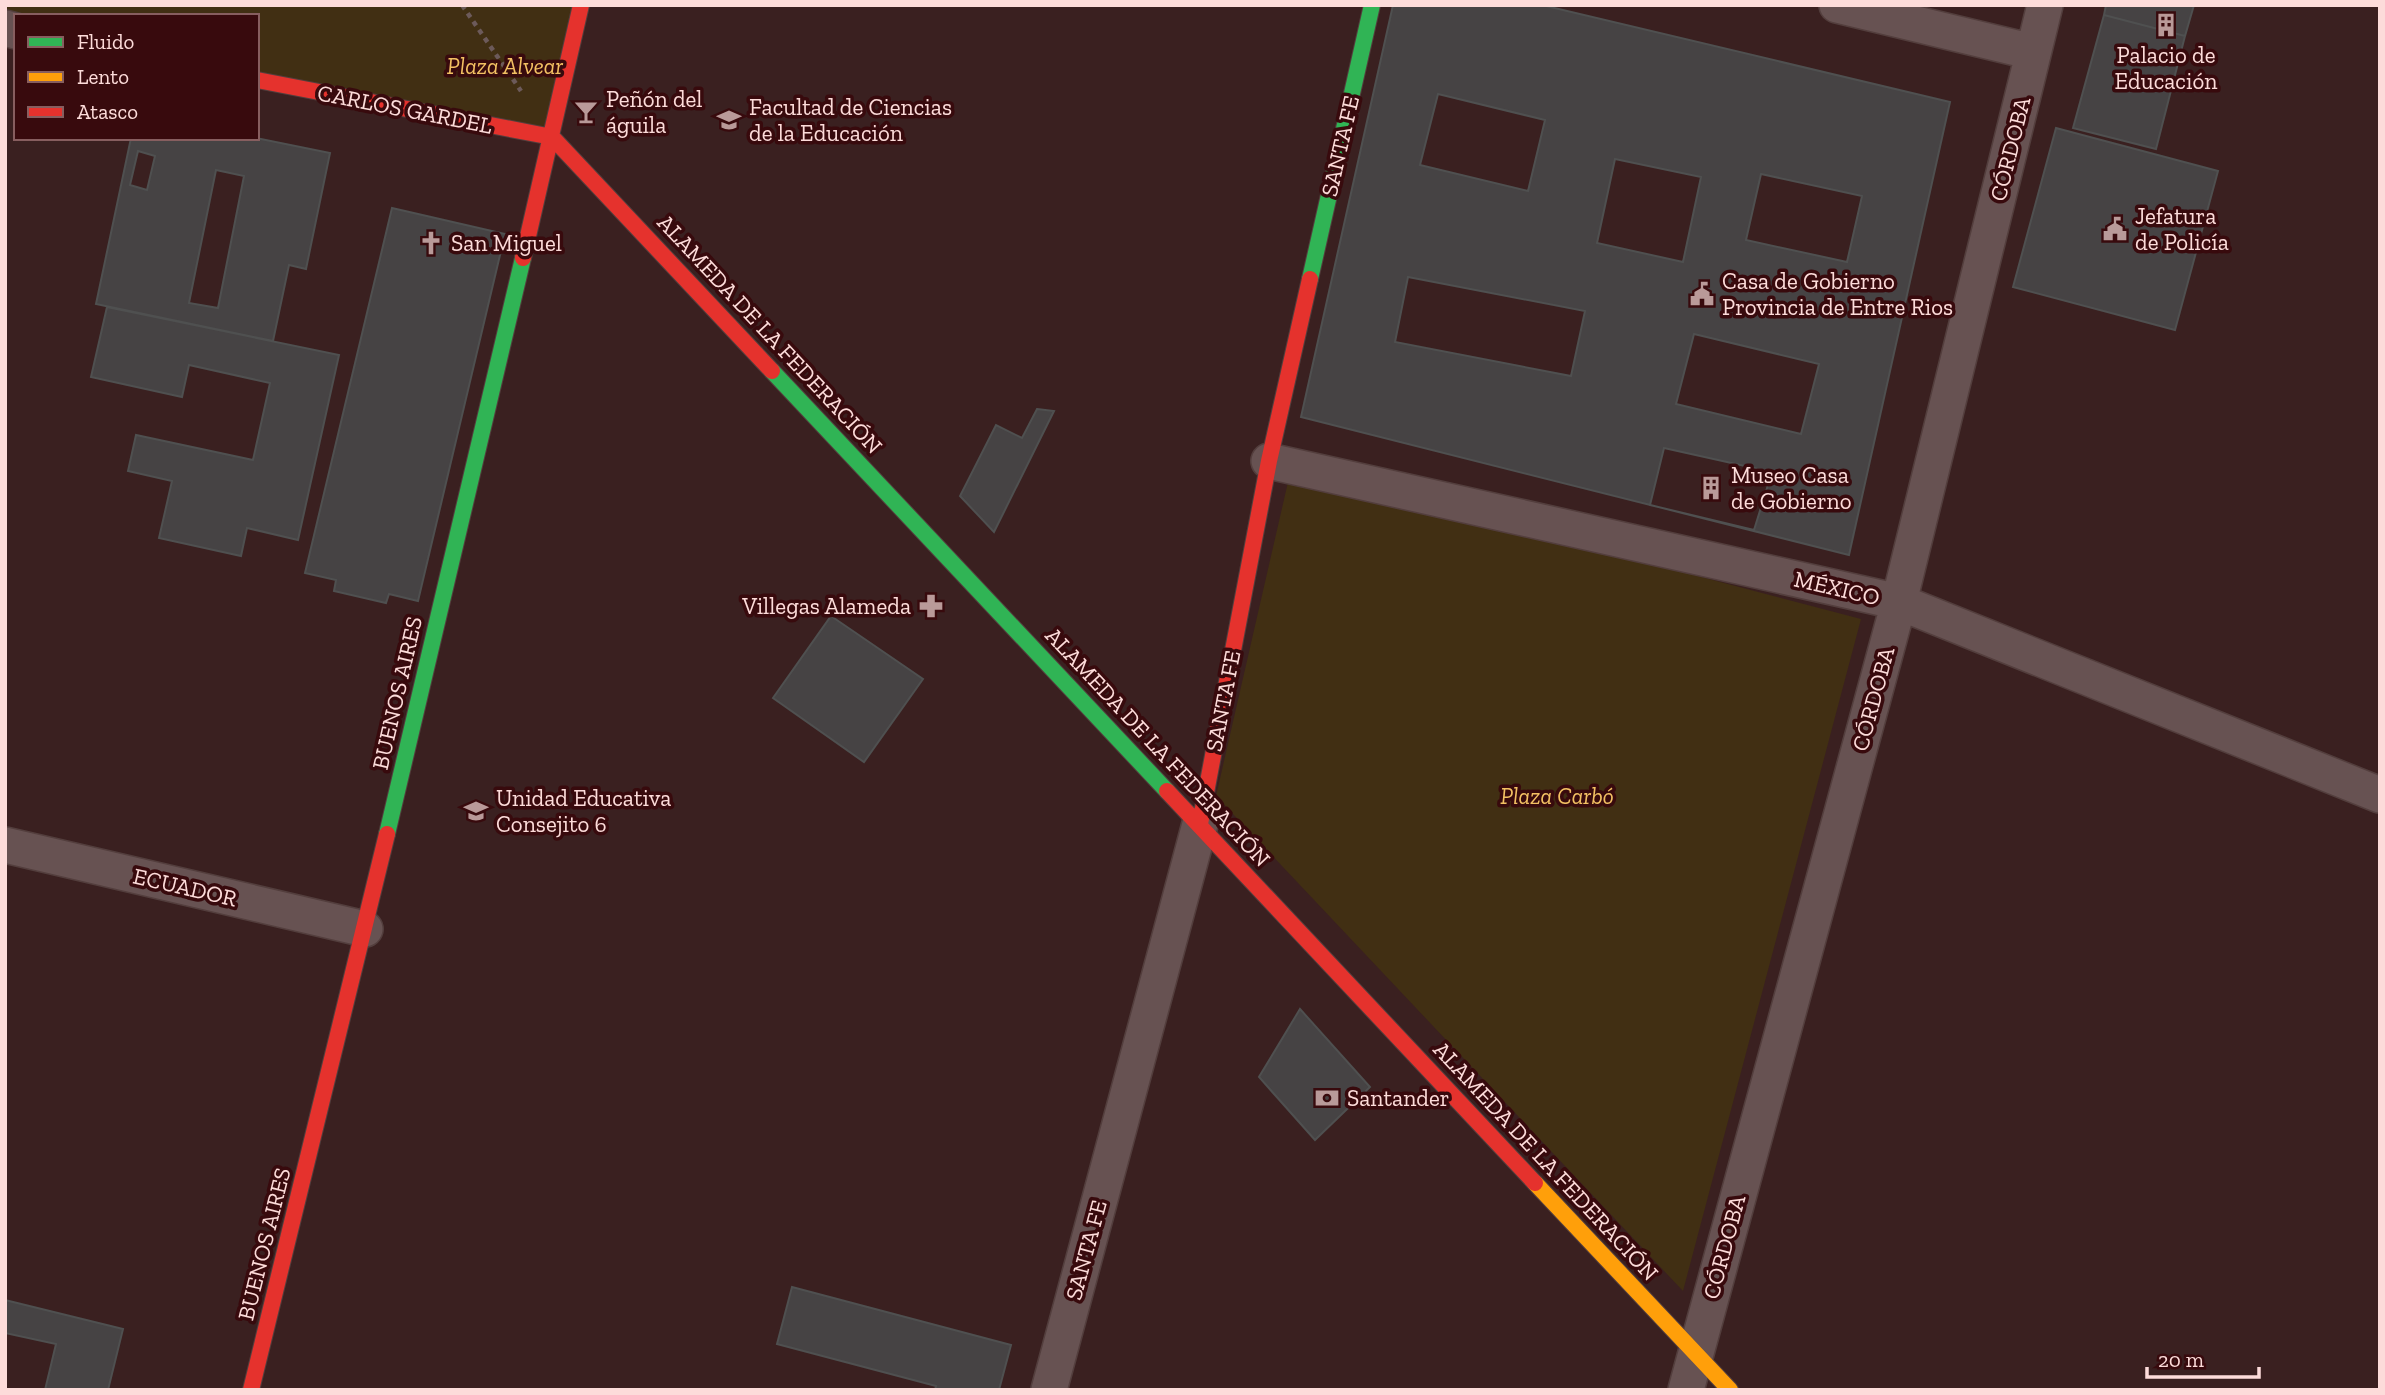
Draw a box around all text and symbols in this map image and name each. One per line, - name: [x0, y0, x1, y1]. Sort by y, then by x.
- building icon: Palacio de Educación: [2152, 11, 2180, 39]
- legend: [14, 14, 259, 140]
- text: Fluido: [77, 29, 134, 54]
- place label: Palacio de Educación: [2115, 41, 2217, 95]
- park label: Plaza Alvear: [447, 52, 563, 80]
- text: Lento: [77, 64, 129, 89]
- street label: CARLOS GARDEL: [315, 78, 495, 140]
- place label: Peñón del águila: [606, 85, 702, 139]
- place label: Facultad de Ciencias de la Educación: [749, 93, 952, 147]
- street label: SANTA FE: [1315, 93, 1365, 199]
- street label: CÓRDOBA: [1984, 93, 2037, 204]
- bar icon: Peñón del águila: [572, 98, 600, 126]
- text: Atasco: [77, 99, 138, 124]
- school or university icon: Facultad de Ciencias de la Educación: [715, 106, 743, 134]
- place label: Jefatura de Policía: [2135, 202, 2229, 256]
- street label: ALAMEDA DE LA FEDERACIÓN: [652, 208, 888, 460]
- public building icon: Jefatura de Policía: [2101, 215, 2129, 243]
- church icon: San Miguel: [417, 229, 445, 257]
- place label: San Miguel: [451, 229, 562, 257]
- place label: Casa de Gobierno Provincia de Entre Rios: [1722, 267, 1953, 321]
- public building icon: Casa de Gobierno Provincia de Entre Rios: [1688, 280, 1716, 308]
- place label: Museo Casa de Gobierno: [1731, 461, 1852, 515]
- building icon: Museo Casa de Gobierno: [1697, 474, 1725, 502]
- street label: MÉXICO: [1791, 565, 1883, 611]
- place label: Villegas Alameda: [741, 592, 911, 620]
- pharmacy icon: Villegas Alameda: [917, 592, 945, 620]
- street label: BUENOS AIRES: [366, 614, 428, 772]
- street label: ALAMEDA DE LA FEDERACIÓN: [1040, 621, 1276, 873]
- street label: CÓRDOBA: [1846, 643, 1901, 754]
- street label: SANTA FE: [1199, 648, 1247, 754]
- park label: Plaza Carbó: [1500, 782, 1614, 810]
- place label: Unidad Educativa Consejito 6: [496, 784, 671, 838]
- school or university icon: Unidad Educativa Consejito 6: [462, 797, 490, 825]
- street label: ECUADOR: [130, 861, 240, 913]
- street label: ALAMEDA DE LA FEDERACIÓN: [1428, 1035, 1664, 1287]
- bank icon: Santander: [1313, 1084, 1341, 1112]
- place label: Santander: [1347, 1084, 1449, 1112]
- street label: BUENOS AIRES: [232, 1165, 296, 1323]
- street label: CÓRDOBA: [1697, 1191, 1752, 1302]
- street label: SANTA FE: [1059, 1197, 1113, 1303]
- scale bar: [2147, 1336, 2259, 1380]
- text: 20 m: [2158, 1347, 2204, 1372]

